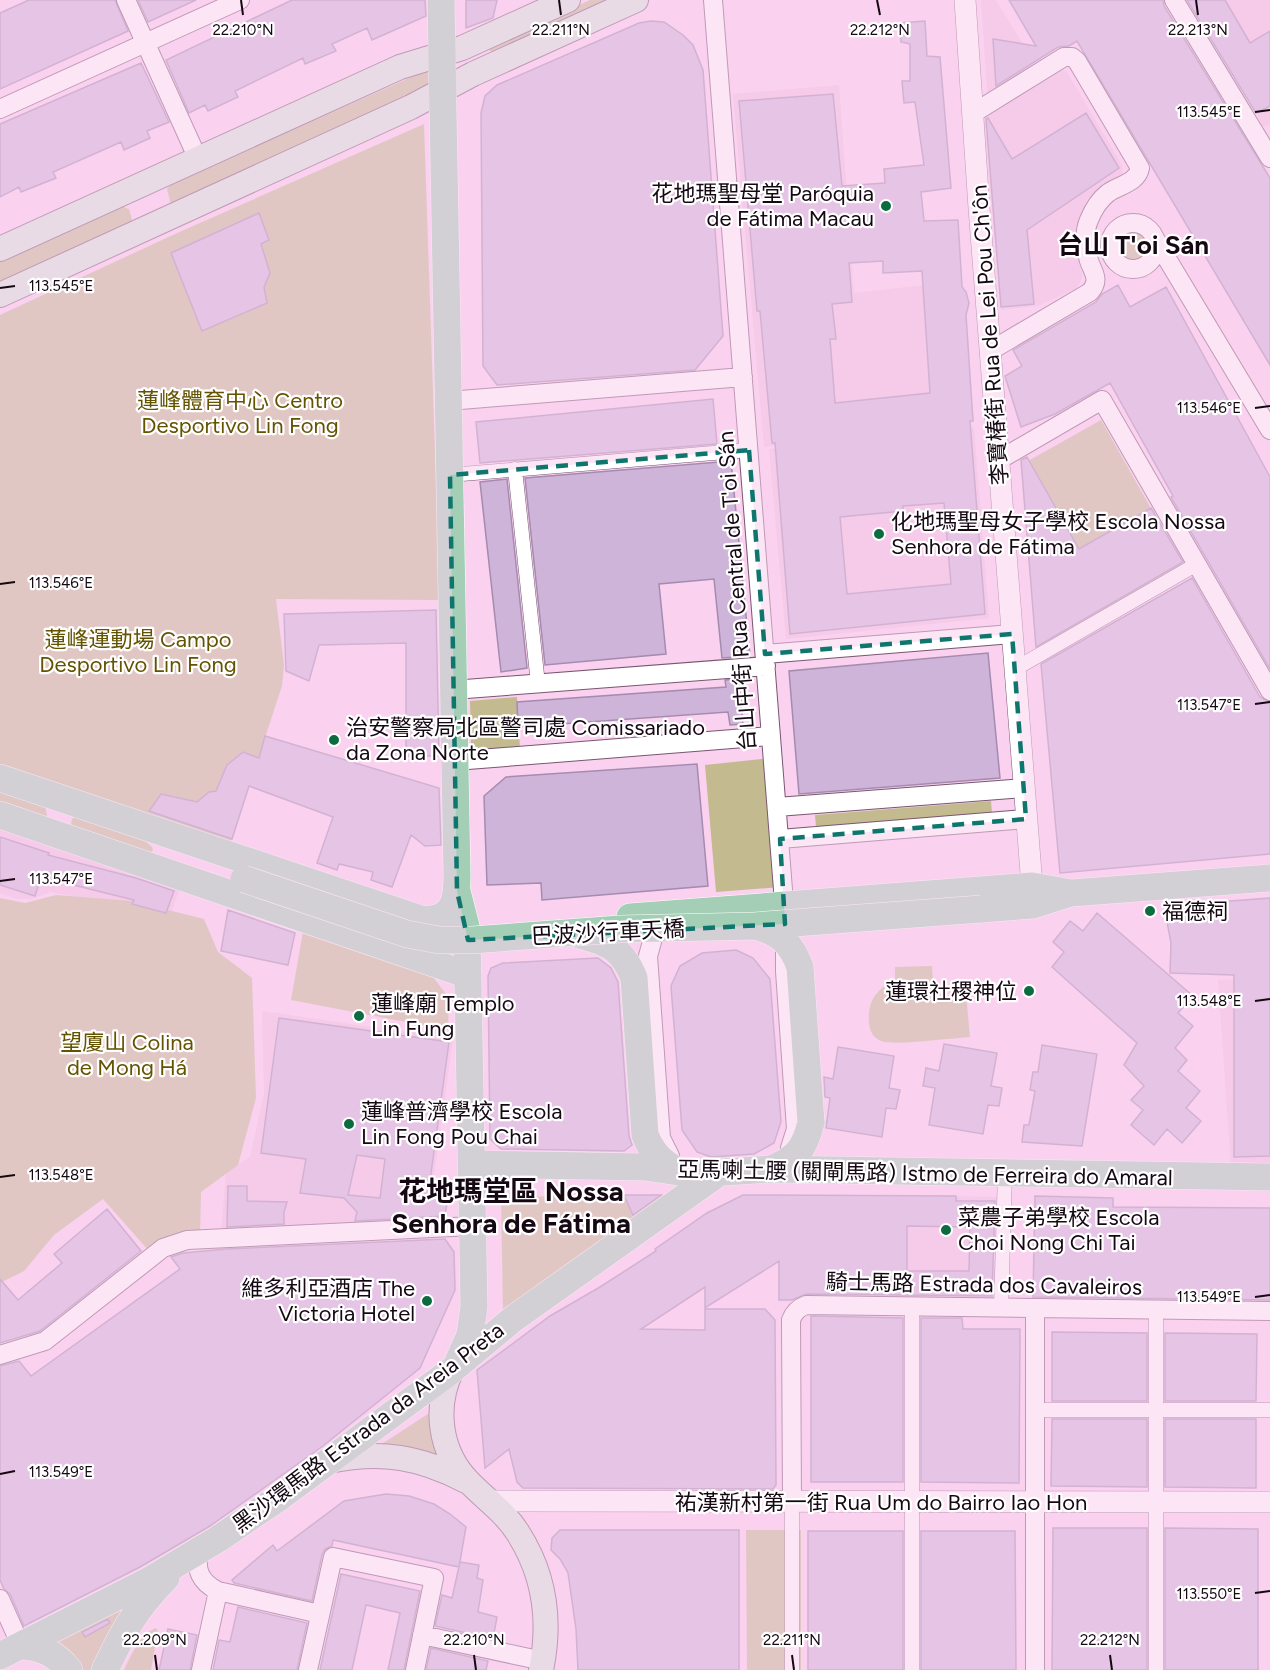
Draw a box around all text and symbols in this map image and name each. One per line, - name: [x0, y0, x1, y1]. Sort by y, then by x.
- text: 22.210°N: [212, 21, 274, 39]
- text: 22.211°N: [532, 21, 590, 39]
- text: 22.212°N: [850, 21, 910, 39]
- text: 22.213°N: [1168, 21, 1228, 39]
- text: 113.545°E: [1177, 103, 1241, 121]
- place label: 花地瑪聖母堂 Paróquia de Fátima Macau: [651, 180, 874, 232]
- street label: 李寶椿街 Rua de Lei Pou Ch'ôn: [966, 184, 1013, 486]
- marker: 花地瑪聖母堂 Paróquia de Fátima Macau: [879, 199, 893, 213]
- district label: 台山 T'oi Sán: [1057, 229, 1209, 261]
- text: 113.545°E: [29, 277, 93, 295]
- park label: 蓮峰體育中心 Centro Desportivo Lin Fong: [137, 387, 343, 439]
- text: 113.546°E: [1177, 399, 1241, 417]
- street label: 台山中街 Rua Central de T'oi Sán: [712, 430, 761, 752]
- place label: 化地瑪聖母女子學校 Escola Nossa Senhora de Fátima: [891, 508, 1225, 560]
- marker: 化地瑪聖母女子學校 Escola Nossa Senhora de Fátima: [872, 527, 886, 541]
- text: 113.546°E: [29, 574, 93, 592]
- park label: 蓮峰運動場 Campo Desportivo Lin Fong: [39, 626, 237, 678]
- text: 113.547°E: [1177, 696, 1241, 714]
- place label: 治安警察局北區警司處 Comissariado da Zona Norte: [346, 714, 705, 766]
- marker: 治安警察局北區警司處 Comissariado da Zona Norte: [327, 733, 341, 747]
- text: 113.547°E: [29, 870, 93, 888]
- place label: 福德祠: [1162, 898, 1228, 925]
- marker: 福德祠: [1143, 904, 1157, 918]
- street label: 巴波沙行車天橋: [530, 915, 686, 950]
- place label: 蓮環社稷神位: [885, 978, 1017, 1005]
- marker: 蓮環社稷神位: [1022, 984, 1036, 998]
- place label: 蓮峰廟 Templo Lin Fung: [371, 990, 515, 1042]
- text: 113.548°E: [1176, 992, 1242, 1010]
- marker: 蓮峰廟 Templo Lin Fung: [352, 1009, 366, 1023]
- park label: 望廈山 Colina de Mong Há: [60, 1029, 194, 1081]
- place label: 蓮峰普濟學校 Escola Lin Fong Pou Chai: [361, 1098, 562, 1150]
- marker: 蓮峰普濟學校 Escola Lin Fong Pou Chai: [342, 1117, 356, 1131]
- street label: 亞馬喇土腰 (關閘馬路) Istmo de Ferreira do Amaral: [677, 1156, 1173, 1191]
- text: 113.548°E: [28, 1166, 94, 1184]
- district label: 花地瑪堂區 Nossa Senhora de Fátima: [391, 1174, 631, 1240]
- place label: 菜農子弟學校 Escola Choi Nong Chi Tai: [958, 1204, 1159, 1256]
- marker: 菜農子弟學校 Escola Choi Nong Chi Tai: [939, 1223, 953, 1237]
- street label: 騎士馬路 Estrada dos Cavaleiros: [826, 1268, 1142, 1301]
- place label: 維多利亞酒店 The Victoria Hotel: [241, 1275, 415, 1327]
- text: 113.549°E: [1177, 1288, 1241, 1306]
- marker: 維多利亞酒店 The Victoria Hotel: [420, 1294, 434, 1308]
- street label: 黑沙環馬路 Estrada da Areia Preta: [227, 1317, 509, 1538]
- text: 113.549°E: [29, 1463, 93, 1481]
- street label: 祐漢新村第一街 Rua Um do Bairro Iao Hon: [675, 1489, 1087, 1516]
- text: 113.550°E: [1177, 1585, 1241, 1603]
- text: 22.209°N: [123, 1631, 187, 1649]
- text: 22.210°N: [443, 1631, 505, 1649]
- text: 22.211°N: [763, 1631, 821, 1649]
- text: 22.212°N: [1080, 1631, 1140, 1649]

